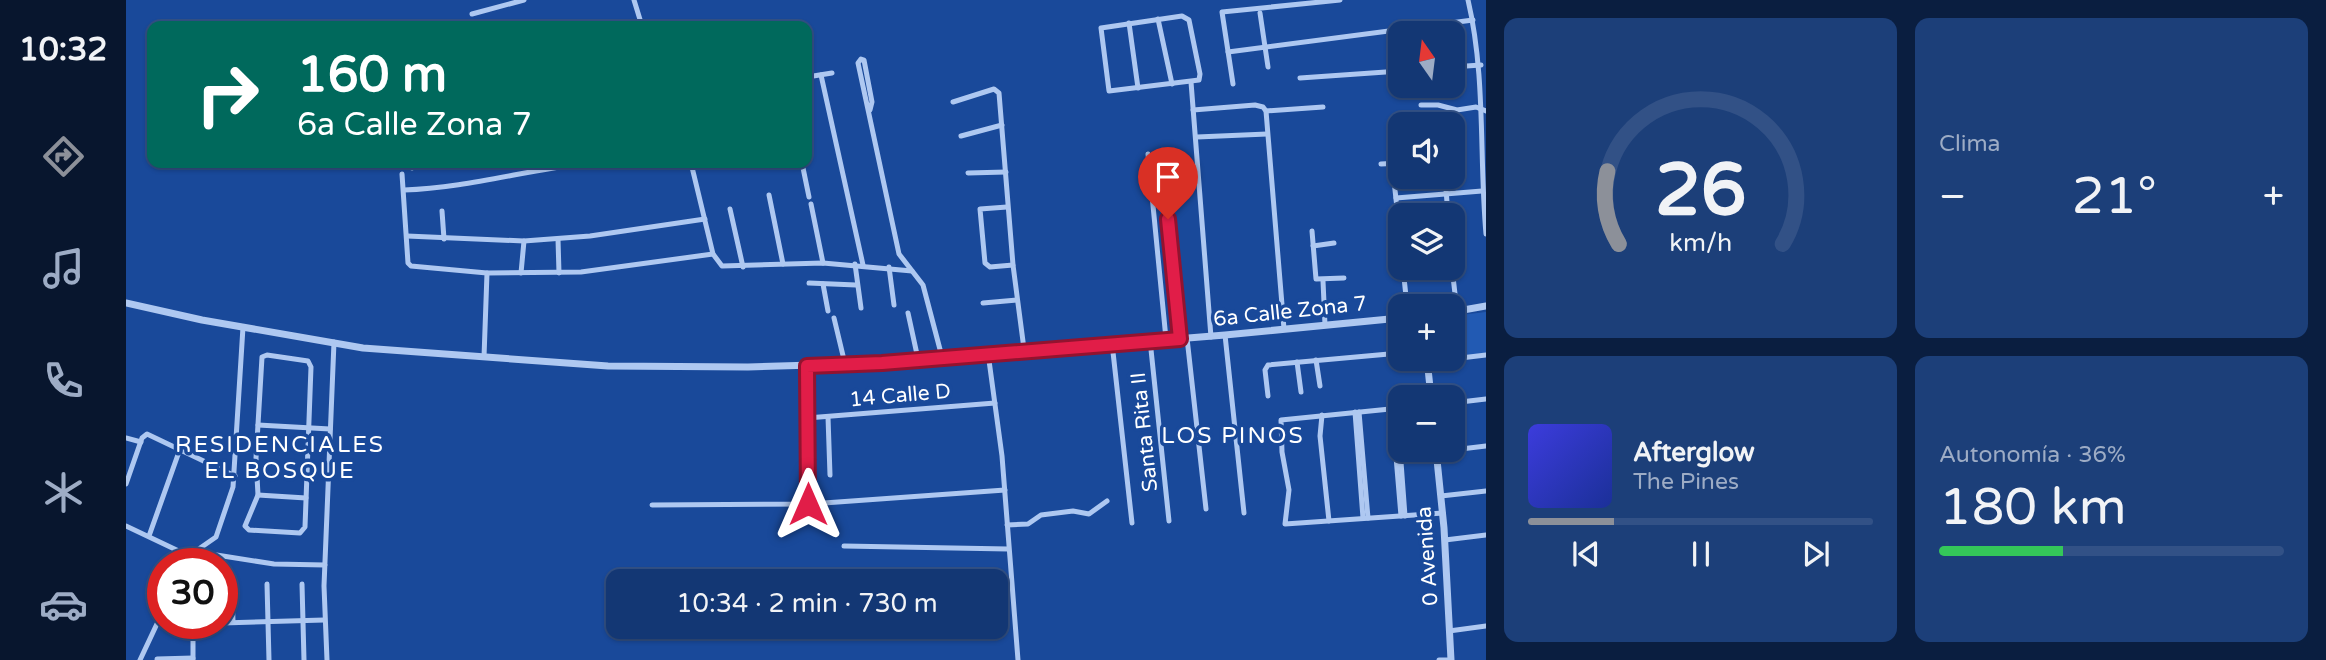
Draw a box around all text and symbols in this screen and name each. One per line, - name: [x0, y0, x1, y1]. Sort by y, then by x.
- north arrow: [1388, 21, 1465, 98]
- map controls: [1388, 21, 1465, 462]
- text: 10:32: [19, 31, 107, 69]
- text: 160 m: [297, 46, 447, 105]
- icon: right: [182, 49, 273, 140]
- text: 6a Calle Zona 7: [297, 106, 532, 144]
- button: sound: [1388, 112, 1465, 189]
- text: Clima: [1939, 130, 2000, 158]
- icon: directions: [39, 132, 88, 181]
- pin: [1138, 147, 1198, 219]
- text: 26: [1655, 147, 1746, 235]
- icon: arrive: [1149, 158, 1187, 196]
- text: 21°: [2072, 165, 2157, 228]
- text: −: [1939, 174, 1966, 220]
- text: +: [2263, 174, 2284, 220]
- button: layers: [1388, 203, 1465, 280]
- text: km/h: [1669, 228, 1732, 258]
- icon: music: [39, 244, 88, 293]
- street label: 6a Calle Zona 7: [1212, 291, 1368, 332]
- button: +: [1388, 294, 1465, 371]
- icon: phone: [39, 356, 88, 405]
- street label: Santa Rita II: [1126, 371, 1163, 493]
- street label: 14 Calle D: [848, 379, 952, 412]
- button: −: [1388, 385, 1465, 462]
- district label: LOS PINOS: [1161, 422, 1305, 450]
- district label: RESIDENCIALES EL BOSQUE: [175, 431, 385, 485]
- text: Afterglow: [1633, 437, 1755, 468]
- text: Autonomía · 36%: [1939, 441, 2126, 469]
- position arrow: [771, 467, 845, 541]
- icon: climate: [39, 468, 88, 517]
- text: The Pines: [1633, 468, 1739, 496]
- text: 180 km: [1939, 476, 2127, 539]
- street label: 0 Avenida: [1412, 505, 1443, 606]
- icon: previous: [1567, 535, 1605, 573]
- icon: pause: [1682, 535, 1720, 573]
- icon: next: [1797, 535, 1835, 573]
- speed limit sign: 30: [147, 548, 238, 639]
- icon: car: [39, 580, 88, 629]
- text: 10:34 · 2 min · 730 m: [676, 588, 938, 619]

